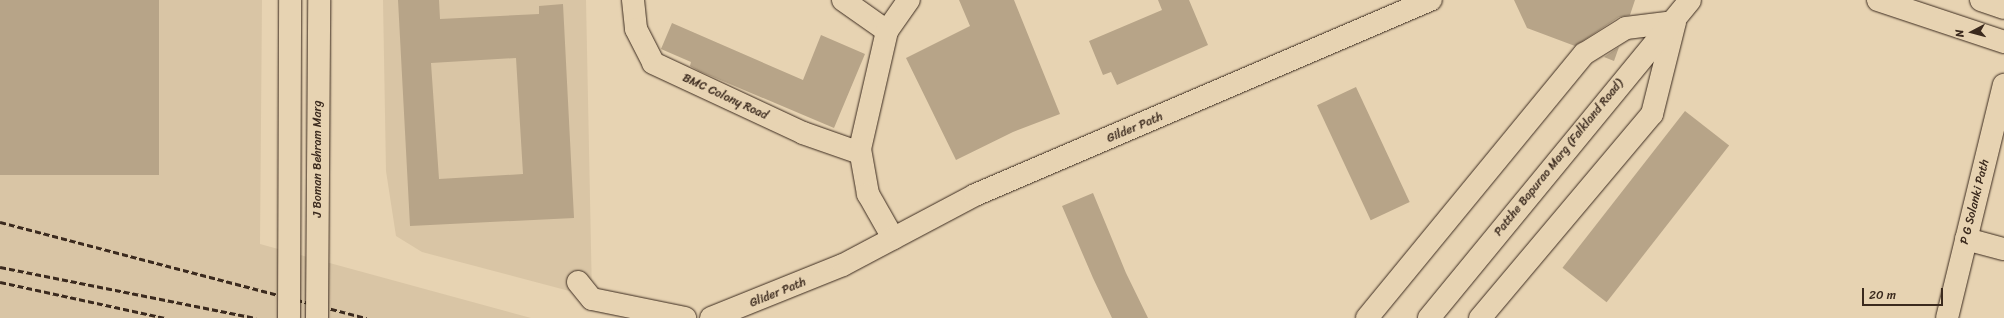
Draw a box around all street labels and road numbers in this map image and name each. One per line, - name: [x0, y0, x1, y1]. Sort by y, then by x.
- street label: BMC Colony Road: [680, 71, 770, 123]
- street label: Patthe Bapurao Marg (Falkland Road): [1491, 77, 1627, 239]
- street label: J Boman Behram Marg: [311, 100, 325, 218]
- street label: Gilder Path: [1105, 110, 1165, 146]
- street label: P G Solanki Path: [1957, 157, 1993, 247]
- street label: Glider Path: [748, 275, 808, 311]

